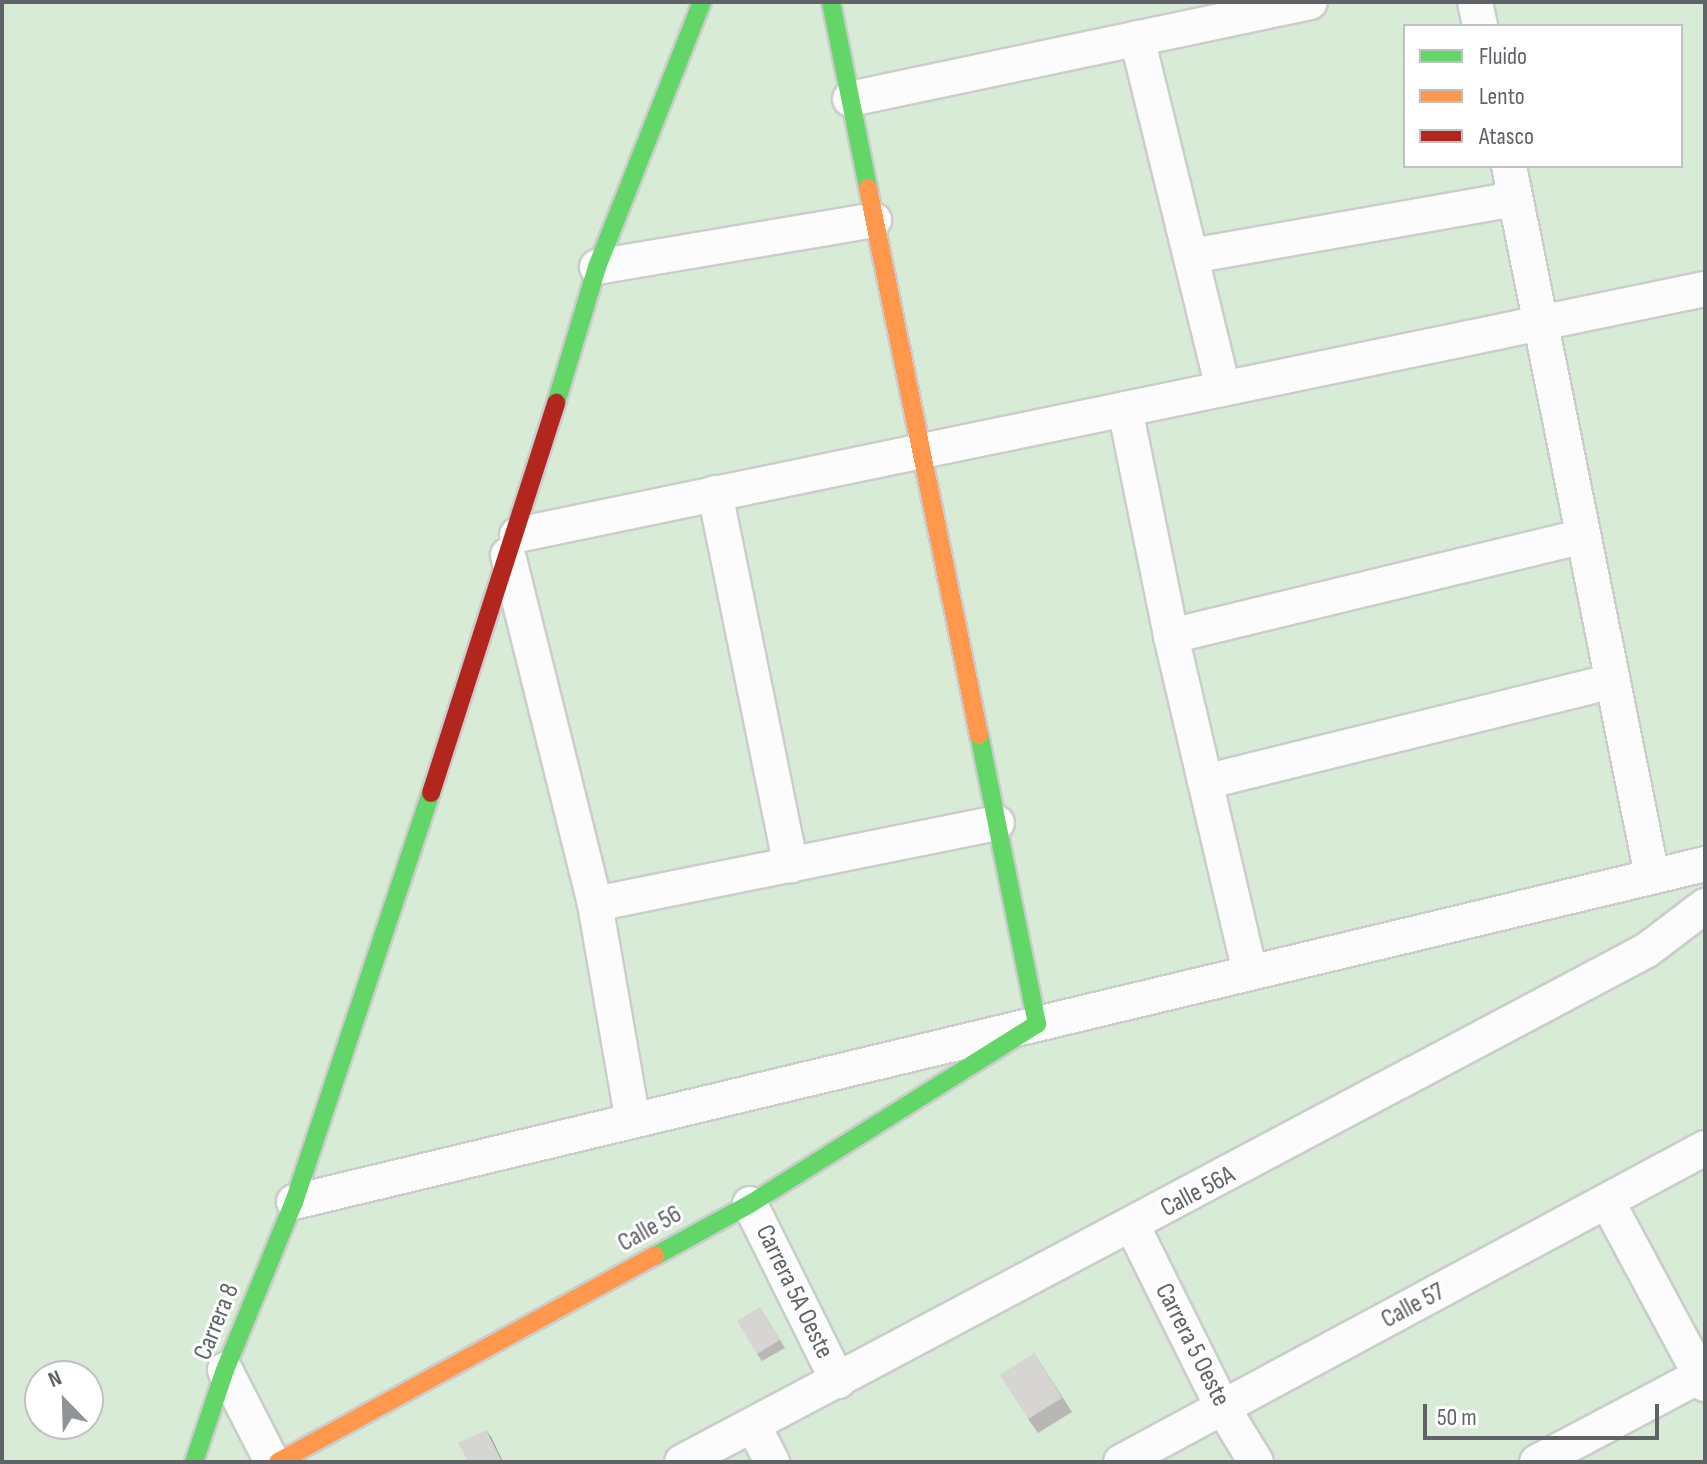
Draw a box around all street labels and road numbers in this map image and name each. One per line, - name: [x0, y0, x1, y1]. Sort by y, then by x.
- street label: Calle 56A: [1156, 1160, 1240, 1224]
- street label: Calle 56: [613, 1199, 687, 1259]
- street label: Carrera 5A Oeste: [748, 1220, 840, 1364]
- street label: Calle 57: [1376, 1276, 1450, 1336]
- street label: Carrera 5 Oeste: [1148, 1278, 1236, 1412]
- street label: Carrera 8: [188, 1279, 246, 1365]

